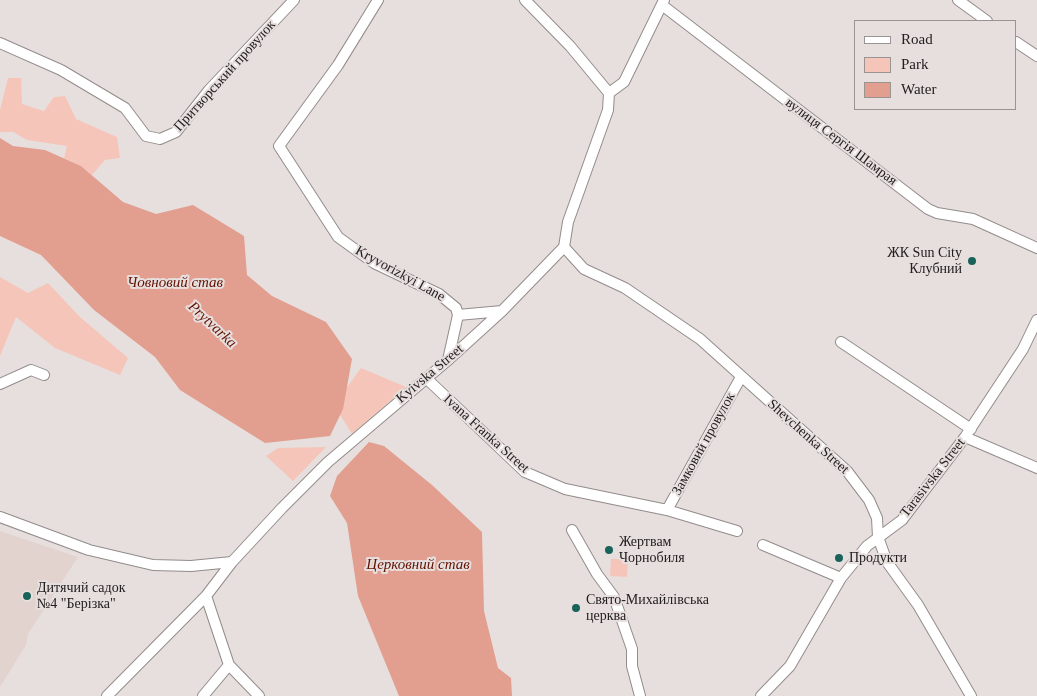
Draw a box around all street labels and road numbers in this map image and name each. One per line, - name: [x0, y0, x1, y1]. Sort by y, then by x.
- street label: Притворський провулок: [171, 17, 279, 135]
- street label: вулиця Сергія Шамрая: [782, 94, 900, 190]
- street label: Kryvorizkyi Lane: [352, 242, 448, 306]
- street label: Kyivska Street: [393, 341, 467, 407]
- street label: Замковий провулок: [669, 390, 739, 498]
- street label: Ivana Franka Street: [440, 391, 532, 477]
- street label: Shevchenka Street: [764, 396, 852, 478]
- street label: Tarasivska Street: [897, 435, 969, 521]

